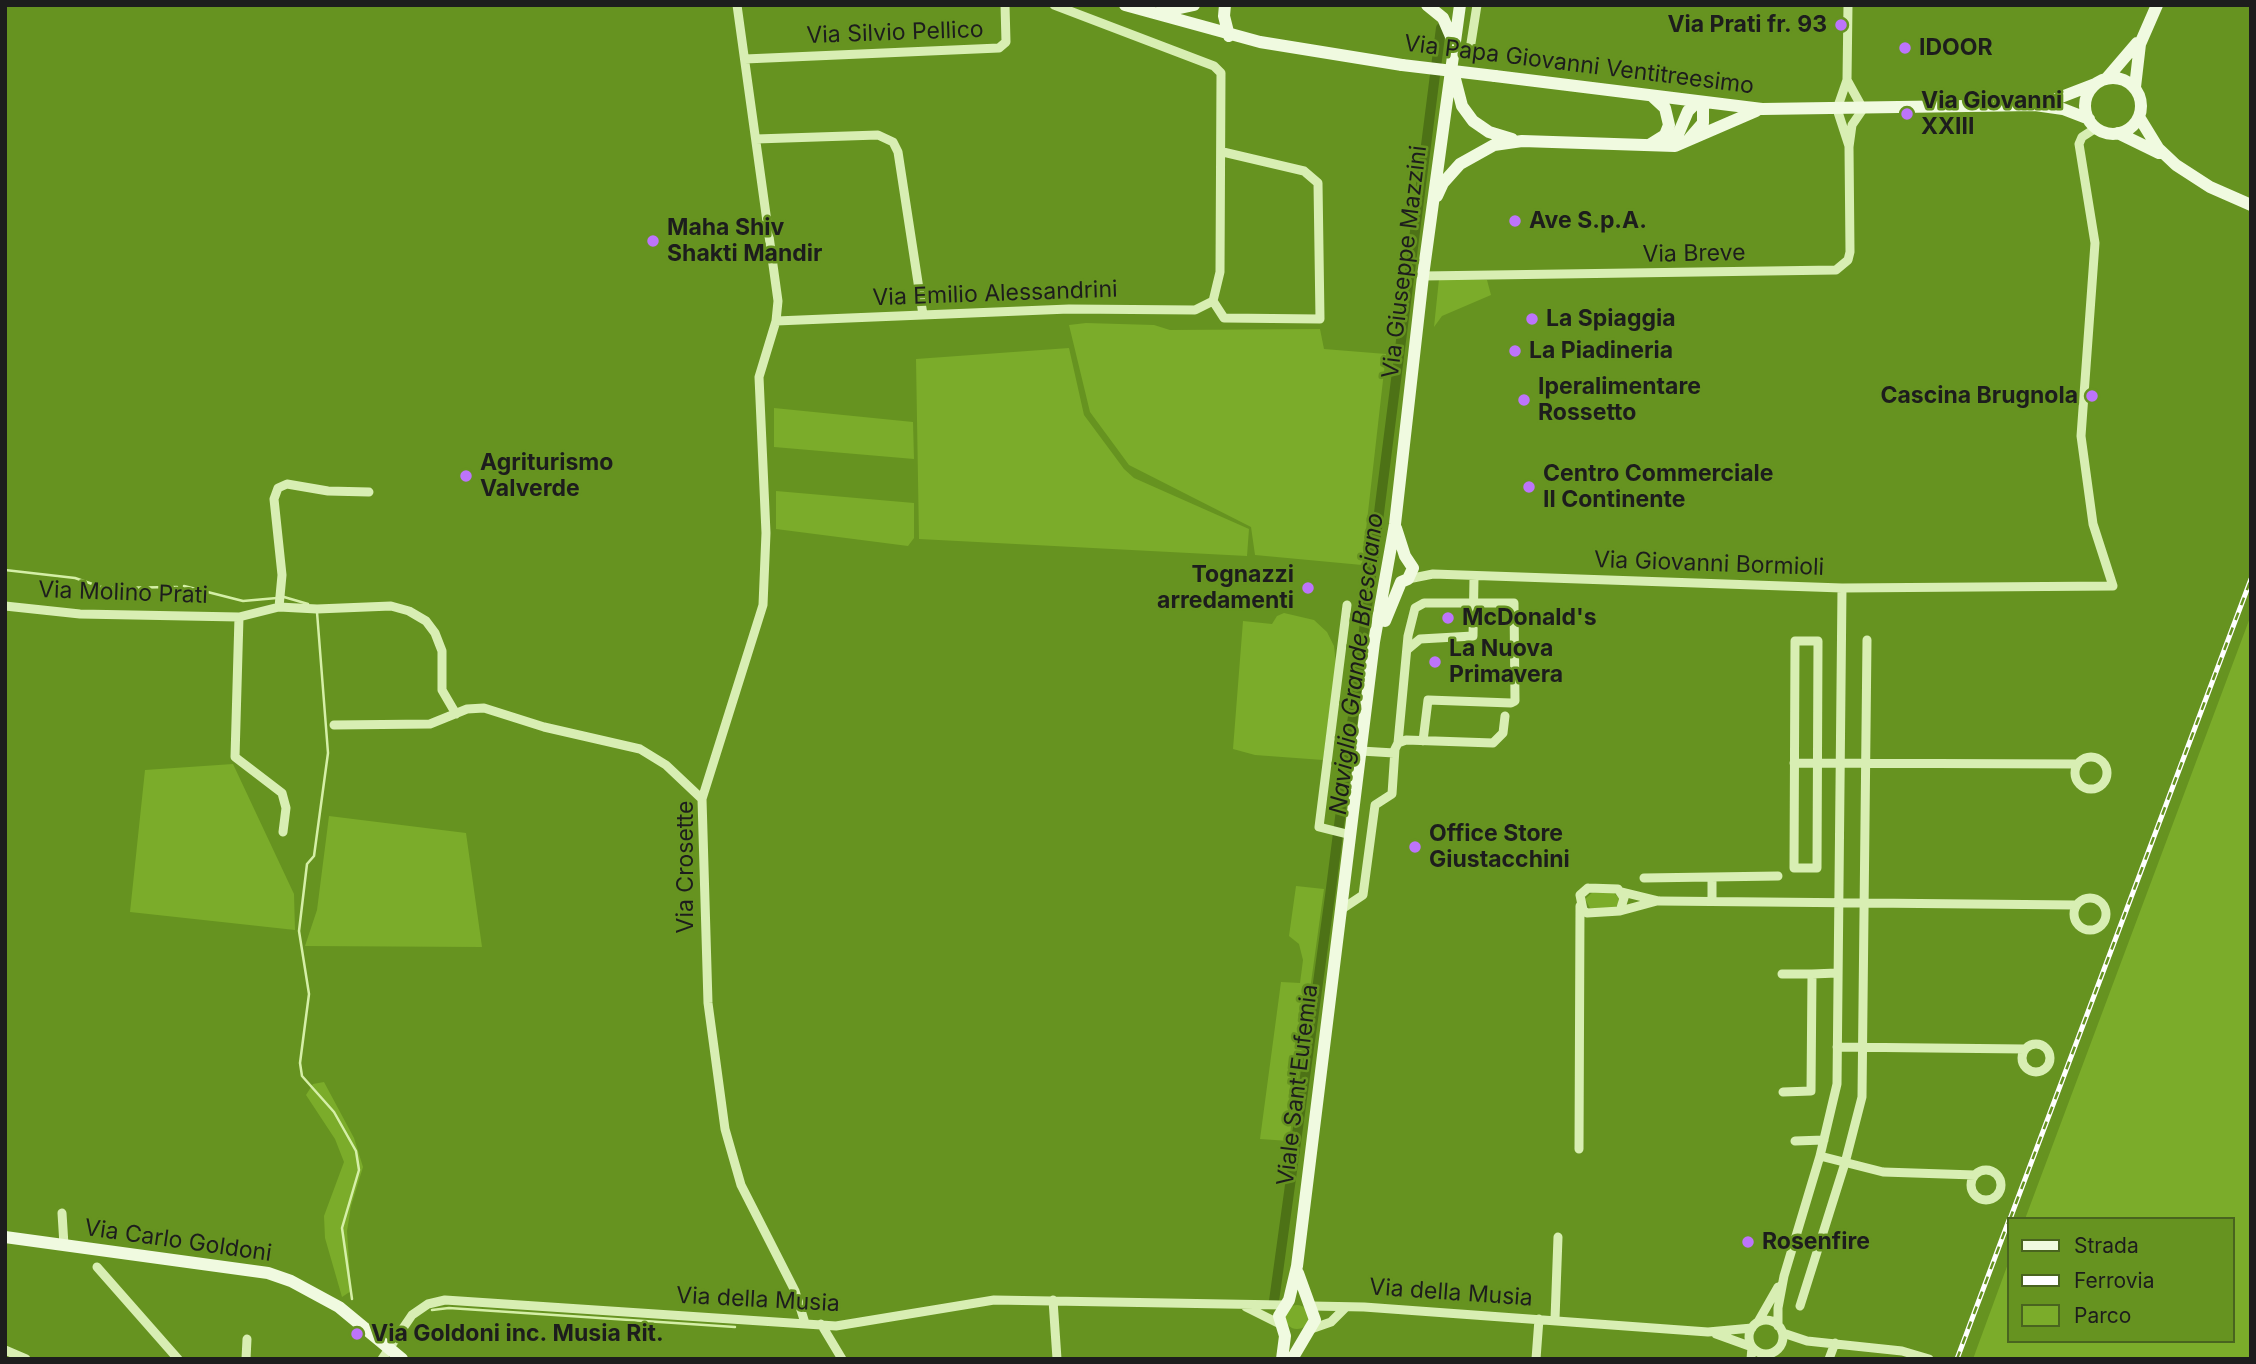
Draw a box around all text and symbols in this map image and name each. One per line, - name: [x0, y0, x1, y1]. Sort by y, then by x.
- place label: Via Prati fr. 93: [1667, 11, 1827, 39]
- street label: Via Silvio Pellico: [806, 16, 984, 50]
- marker: Via Prati fr. 93: [1833, 17, 1849, 33]
- street label: Via Papa Giovanni Ventitreesimo: [1403, 30, 1755, 100]
- place label: IDOOR: [1919, 34, 1993, 62]
- marker: IDOOR: [1897, 40, 1913, 56]
- place label: Via Giovanni XXIII: [1921, 87, 2062, 141]
- marker: Via Giovanni XXIII: [1899, 106, 1915, 122]
- street label: Via Giuseppe Mazzini: [1377, 144, 1433, 380]
- place label: Ave S.p.A.: [1529, 207, 1647, 235]
- marker: Ave S.p.A.: [1507, 213, 1523, 229]
- place label: Maha Shiv Shakti Mandir: [667, 214, 822, 268]
- marker: Maha Shiv Shakti Mandir: [645, 233, 661, 249]
- street label: Via Breve: [1642, 239, 1746, 269]
- street label: Via Emilio Alessandrini: [872, 276, 1118, 312]
- place label: La Spiaggia: [1546, 305, 1676, 333]
- marker: La Spiaggia: [1524, 311, 1540, 327]
- place label: La Piadineria: [1529, 337, 1673, 365]
- marker: La Piadineria: [1507, 343, 1523, 359]
- place label: Iperalimentare Rossetto: [1538, 373, 1701, 427]
- place label: Cascina Brugnola: [1880, 382, 2078, 410]
- marker: Cascina Brugnola: [2084, 388, 2100, 404]
- marker: Iperalimentare Rossetto: [1516, 392, 1532, 408]
- place label: Agriturismo Valverde: [480, 449, 613, 503]
- place label: Centro Commerciale Il Continente: [1543, 460, 1773, 514]
- marker: Agriturismo Valverde: [458, 468, 474, 484]
- marker: Centro Commerciale Il Continente: [1521, 479, 1537, 495]
- water label: Naviglio Grande Bresciano: [1324, 512, 1390, 816]
- street label: Via Giovanni Bormioli: [1593, 546, 1825, 582]
- place label: Tognazzi arredamenti: [1157, 561, 1294, 615]
- street label: Via Molino Prati: [38, 576, 208, 610]
- marker: Tognazzi arredamenti: [1300, 580, 1316, 596]
- place label: McDonald's: [1462, 604, 1597, 632]
- marker: McDonald's: [1440, 610, 1456, 626]
- place label: La Nuova Primavera: [1449, 635, 1563, 689]
- marker: La Nuova Primavera: [1427, 654, 1443, 670]
- street label: Via Crosette: [672, 801, 700, 933]
- place label: Office Store Giustacchini: [1429, 820, 1570, 874]
- marker: Office Store Giustacchini: [1407, 839, 1423, 855]
- street label: Viale Sant'Eufemia: [1272, 983, 1324, 1187]
- street label: Via Carlo Goldoni: [83, 1214, 273, 1268]
- legend: [2008, 1217, 2235, 1343]
- place label: Rosenfire: [1762, 1228, 1870, 1256]
- text: Strada: [2074, 1233, 2139, 1258]
- marker: Rosenfire: [1740, 1234, 1756, 1250]
- text: Ferrovia: [2074, 1268, 2154, 1293]
- street label: Via della Musia: [1368, 1274, 1534, 1312]
- street label: Via della Musia: [675, 1282, 841, 1318]
- text: Parco: [2074, 1303, 2131, 1328]
- place label: Via Goldoni inc. Musia Rit.: [371, 1320, 664, 1348]
- marker: Via Goldoni inc. Musia Rit.: [349, 1326, 365, 1342]

